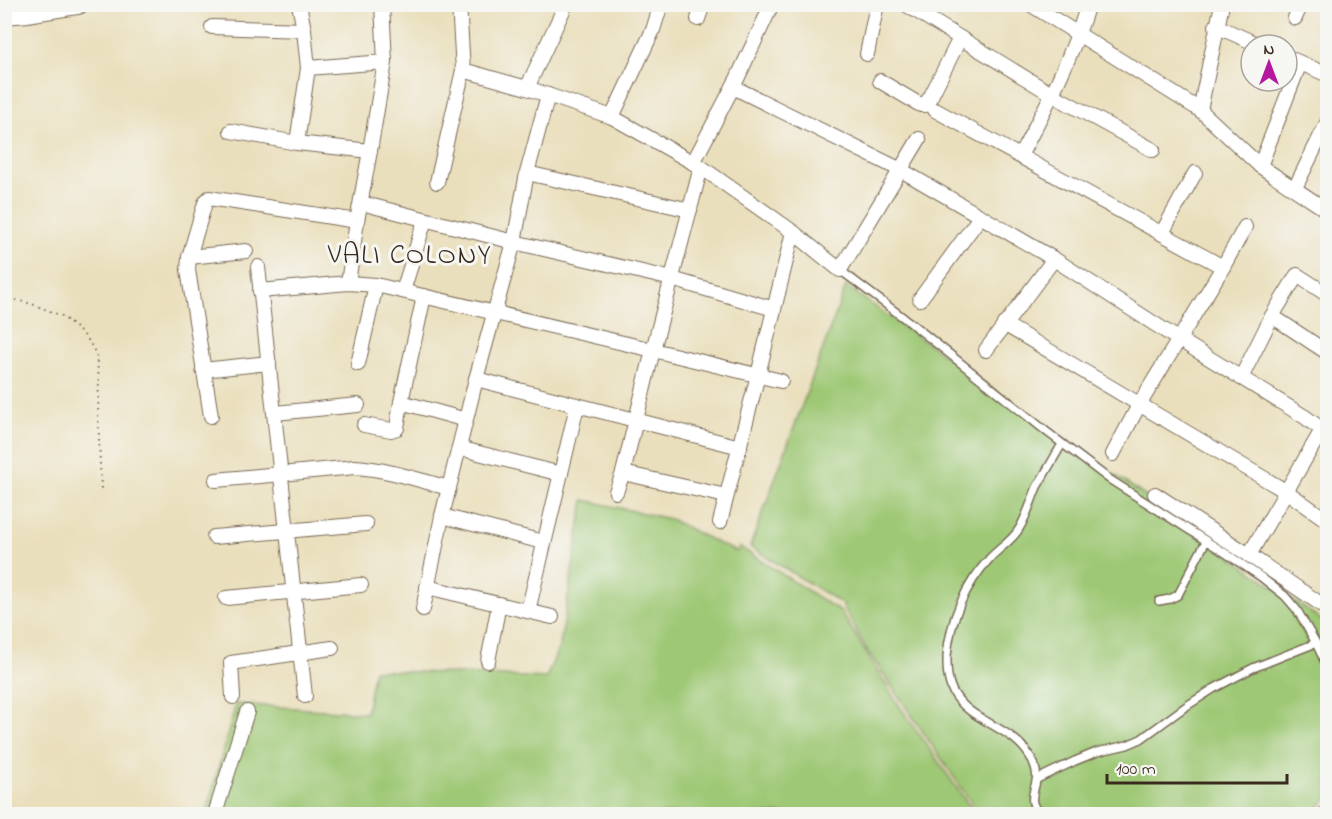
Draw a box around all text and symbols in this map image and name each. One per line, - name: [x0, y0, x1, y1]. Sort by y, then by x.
- north arrow: [1239, 33, 1299, 93]
- text: N: [1264, 38, 1275, 62]
- district label: VALI COLONY: [327, 236, 492, 277]
- scale bar: [1107, 747, 1287, 785]
- text: 100 m: [1116, 757, 1156, 783]

